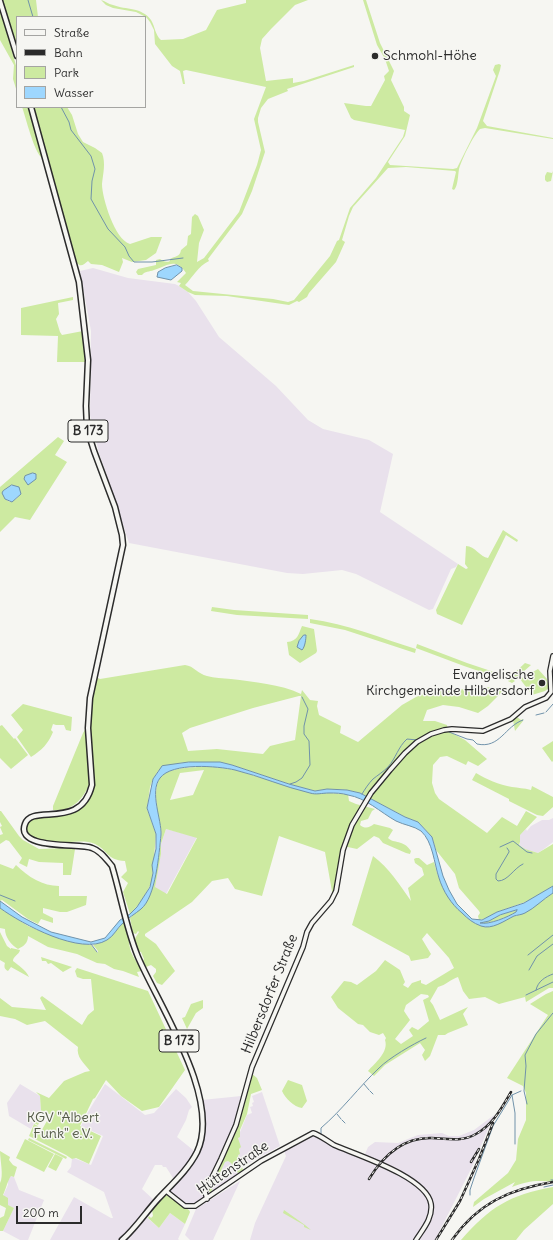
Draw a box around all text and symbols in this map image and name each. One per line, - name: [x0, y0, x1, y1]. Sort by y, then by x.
- legend: [16, 16, 146, 108]
- text: Straße: [54, 25, 89, 40]
- text: Bahn: [54, 45, 83, 60]
- place label: Schmohl-Höhe: [383, 48, 477, 64]
- marker: Schmohl-Höhe: [370, 51, 380, 61]
- text: Park: [54, 65, 79, 80]
- text: Wasser: [54, 85, 94, 100]
- road number: B 173: [68, 420, 108, 442]
- place label: Evangelische Kirchgemeinde Hilbersdorf: [366, 667, 534, 700]
- marker: Evangelische Kirchgemeinde Hilbersdorf: [537, 678, 547, 688]
- street label: Hilbersdorfer Straße: [238, 932, 302, 1056]
- road number: B 173: [159, 1030, 199, 1052]
- park label: KGV "Albert Funk" e.V.: [27, 1110, 99, 1142]
- street label: Hüttenstraße: [194, 1138, 272, 1198]
- scale bar: [18, 1198, 84, 1224]
- text: 200 m: [23, 1205, 59, 1220]

